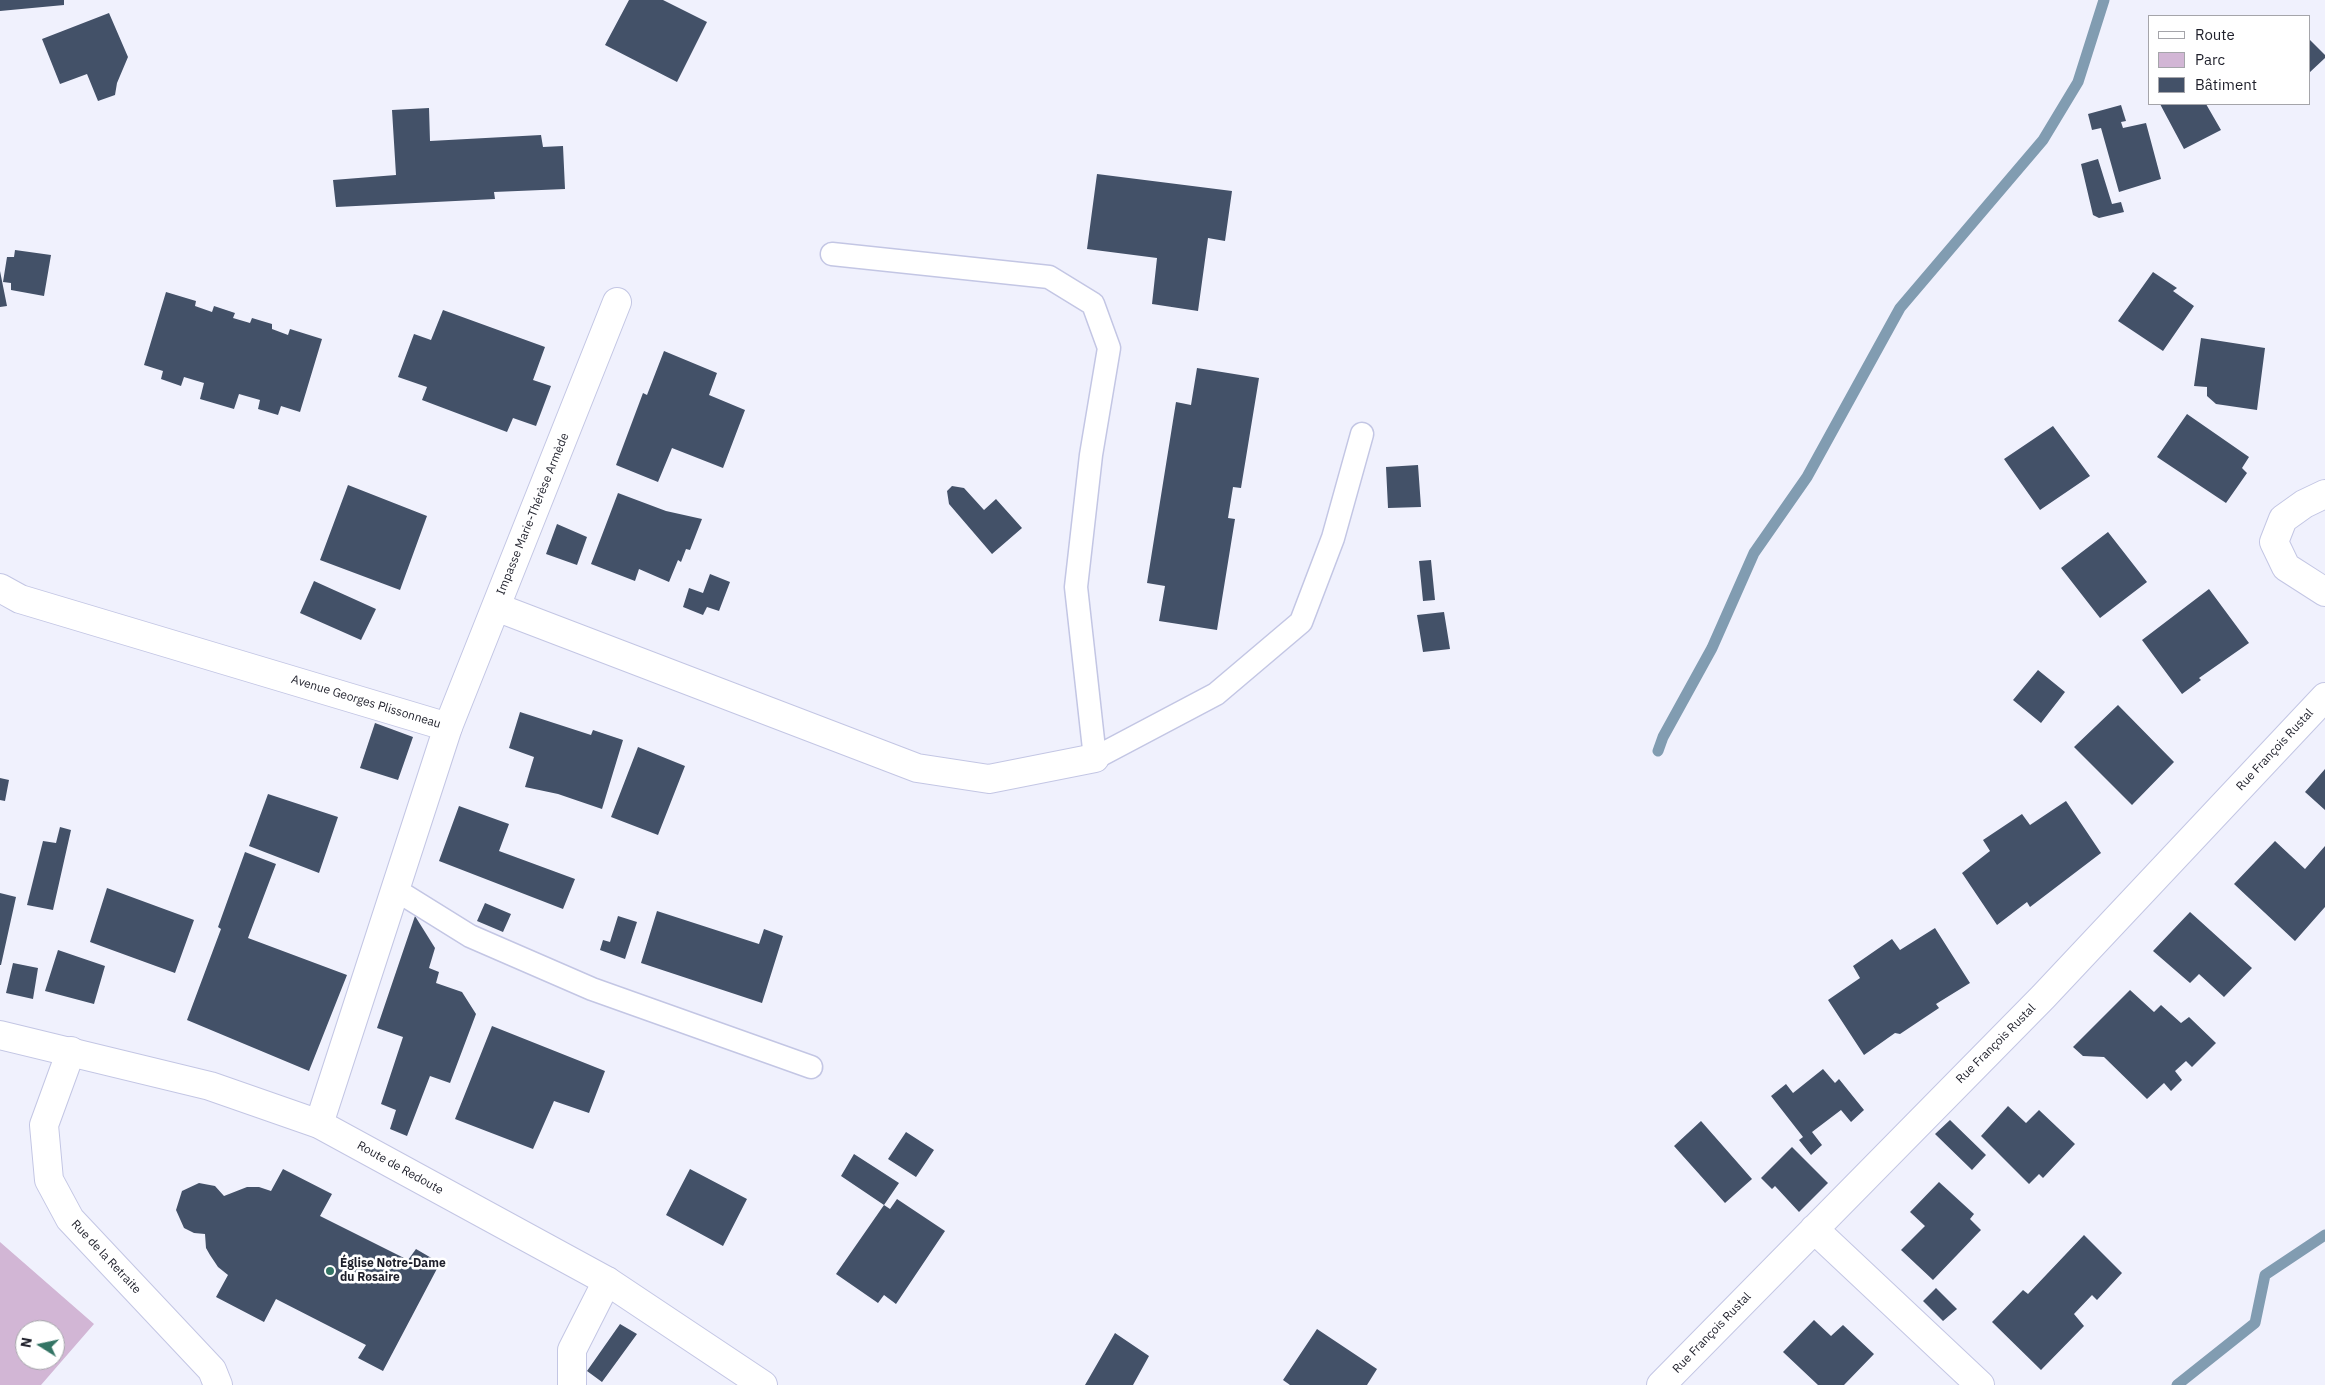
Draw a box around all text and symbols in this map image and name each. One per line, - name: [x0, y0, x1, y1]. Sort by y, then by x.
- legend: [2148, 15, 2310, 105]
- text: Route: [2195, 25, 2235, 44]
- text: Parc: [2195, 50, 2225, 69]
- text: Bâtiment: [2195, 75, 2257, 94]
- street label: Impasse Marie-Thérèse Armède: [494, 431, 572, 597]
- street label: Avenue Georges Plissonneau: [290, 672, 442, 732]
- street label: Rue François Rustal: [2233, 706, 2317, 794]
- street label: Rue François Rustal: [1953, 1001, 2039, 1087]
- street label: Route de Redoute: [354, 1138, 446, 1198]
- street label: Rue de la Retraite: [68, 1217, 144, 1297]
- place label: Église Notre-Dame du Rosaire: [340, 1257, 446, 1285]
- marker: Église Notre-Dame du Rosaire: [324, 1265, 336, 1277]
- street label: Rue François Rustal: [1670, 1290, 1754, 1376]
- north arrow: [15, 1320, 65, 1370]
- text: N: [16, 1336, 36, 1349]

